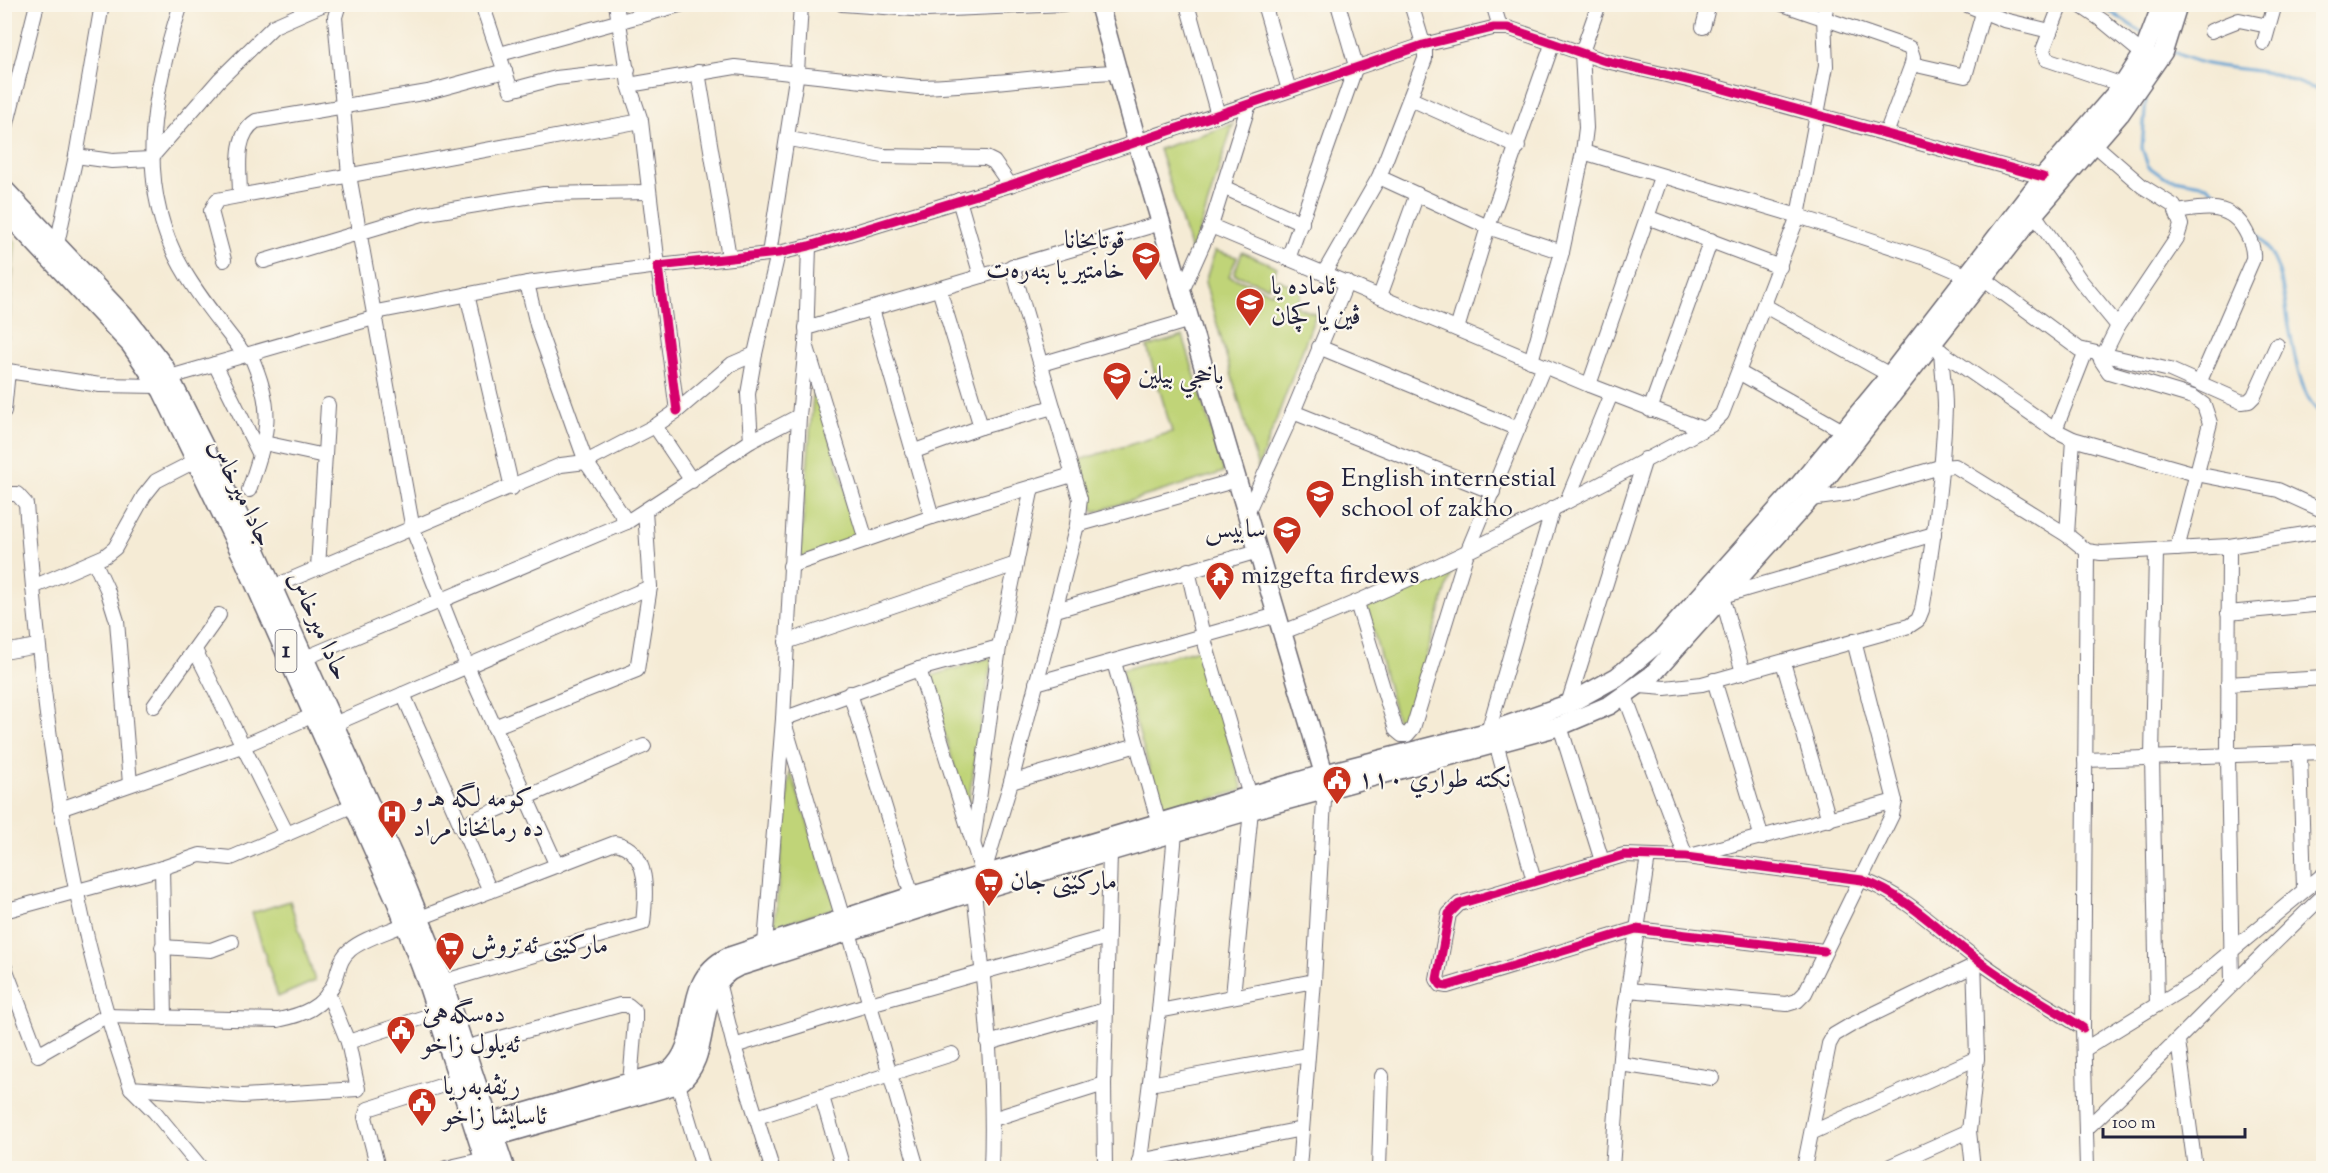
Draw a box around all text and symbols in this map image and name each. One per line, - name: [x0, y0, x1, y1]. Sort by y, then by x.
- place label: قوتابخانا خامتیر یا بنەرەت: [986, 223, 1125, 290]
- school or university icon: قوتابخانا خامتیر یا بنەرەت: [1130, 240, 1162, 282]
- place label: ئاماده یا ڤین یا کچان: [1271, 269, 1361, 336]
- school or university icon: ئاماده یا ڤین یا کچان: [1234, 286, 1266, 328]
- place label: باخجي بيلين: [1138, 358, 1224, 399]
- school or university icon: باخجي بيلين: [1101, 360, 1133, 402]
- street label: جادا ميرخاس: [198, 433, 282, 553]
- place label: English internestial school of zakho: [1341, 461, 1556, 528]
- school or university icon: English internestial school of zakho: [1304, 478, 1336, 520]
- place label: سابيس: [1205, 512, 1266, 549]
- school or university icon: سابيس: [1271, 514, 1303, 556]
- place label: mizgefta firdews: [1241, 558, 1419, 595]
- temple icon: mizgefta firdews: [1204, 560, 1236, 602]
- street label: حادا ميرخاس: [277, 565, 359, 687]
- road number: 1: [276, 630, 296, 672]
- place label: نكته طواري ١١٠: [1358, 762, 1511, 799]
- public building icon: نكته طواري ١١٠: [1321, 764, 1353, 806]
- place label: كومه لگه هـ و ده رمانخانا مراد: [410, 781, 544, 848]
- hospital icon: كومه لگه هـ و ده رمانخانا مراد: [376, 798, 408, 840]
- place label: مارکێتی جان: [1010, 864, 1117, 901]
- supermarket icon: مارکێتی جان: [973, 866, 1005, 908]
- place label: مارکێتی ئەتروش: [471, 928, 608, 965]
- supermarket icon: مارکێتی ئەتروش: [434, 930, 466, 972]
- place label: ده‌سگه‌هێ ئه‌يلول زاخو: [419, 997, 521, 1064]
- public building icon: ده‌سگه‌هێ ئه‌يلول زاخو: [385, 1014, 417, 1056]
- place label: رێڤه‌به‌ريا ئاسايشا زاخو: [440, 1069, 548, 1136]
- public building icon: رێڤه‌به‌ريا ئاسايشا زاخو: [406, 1086, 438, 1128]
- scale bar: [2103, 1101, 2246, 1139]
- text: 100 m: [2112, 1111, 2156, 1137]

